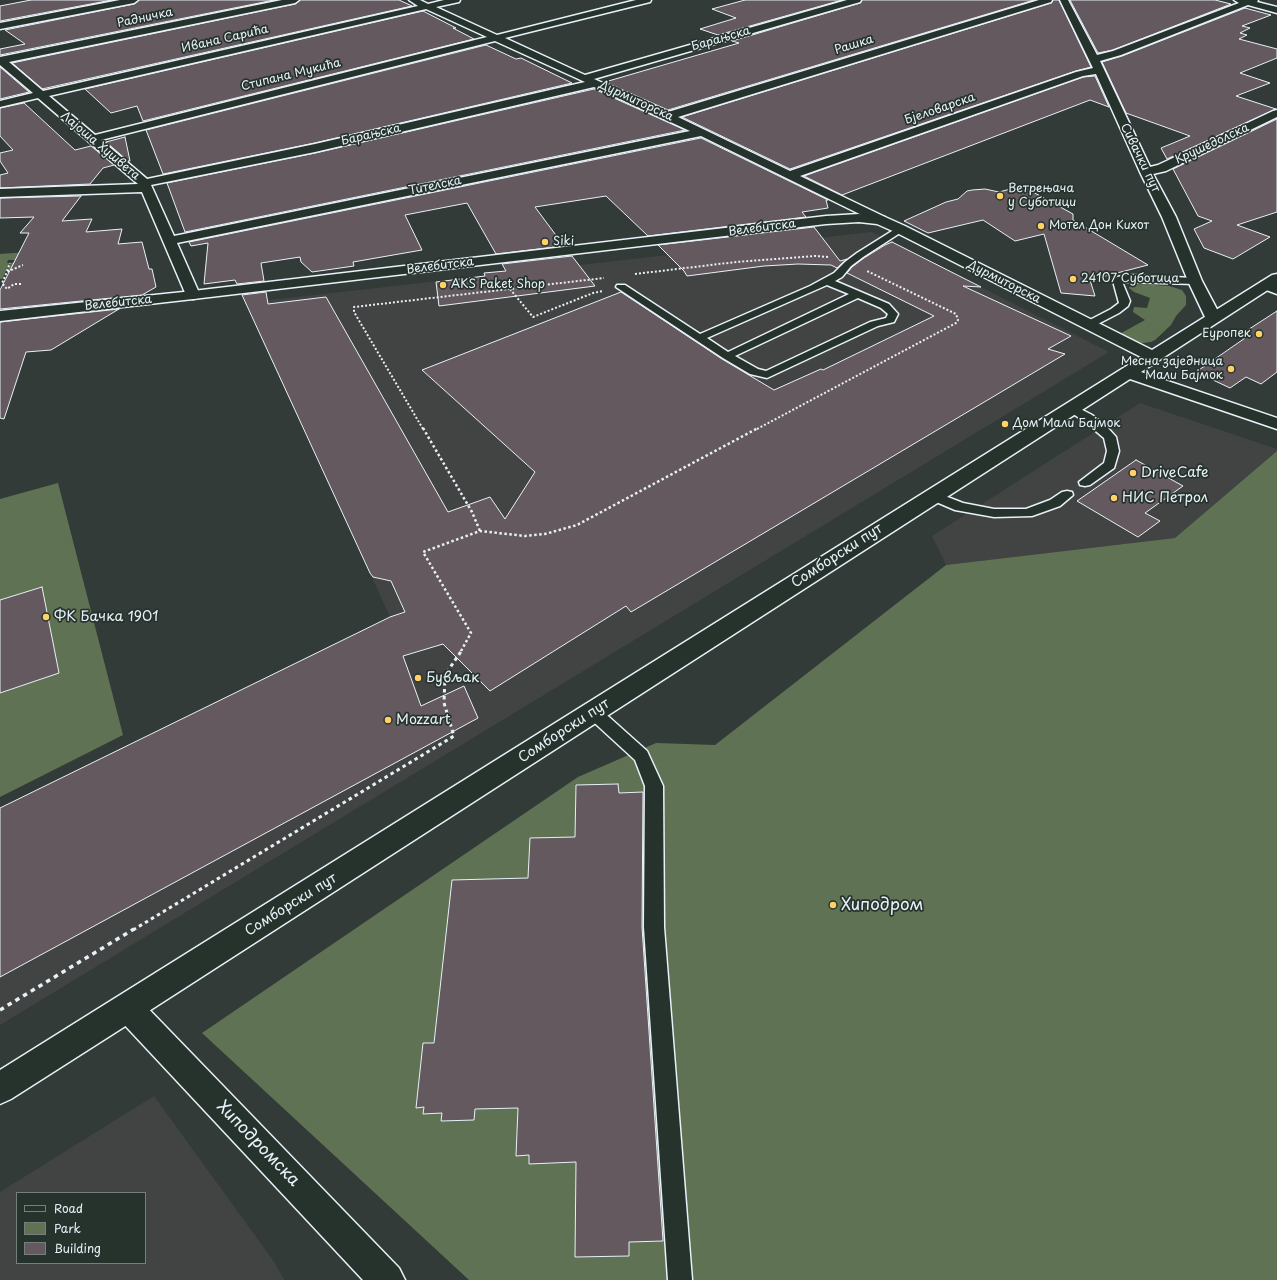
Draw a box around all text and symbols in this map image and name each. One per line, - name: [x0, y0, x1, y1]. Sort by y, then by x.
- street label: Радничка: [116, 5, 174, 31]
- street label: Ивана Сарића: [180, 22, 270, 56]
- street label: Барањска: [690, 24, 752, 54]
- street label: Рашка: [833, 32, 875, 58]
- street label: Стипана Мукића: [240, 56, 342, 94]
- street label: Дурмиторска: [597, 78, 675, 124]
- street label: Бјеловарска: [903, 90, 977, 128]
- street label: Лајоша Хушвета: [57, 109, 143, 183]
- street label: Барањска: [340, 121, 402, 149]
- street label: Сивачки пут: [1117, 121, 1163, 195]
- street label: Крушедолска: [1173, 121, 1251, 167]
- street label: Тителска: [407, 173, 463, 199]
- place label: Ветрењача у Суботици: [1008, 182, 1076, 210]
- marker: Ветрењача у Суботици: [995, 191, 1005, 201]
- street label: Велебитска: [727, 217, 797, 239]
- place label: Мотел Дон Кихот: [1049, 219, 1149, 233]
- marker: Мотел Дон Кихот: [1036, 221, 1046, 231]
- place label: Siki: [553, 235, 574, 249]
- marker: Siki: [540, 237, 550, 247]
- street label: Велебитска: [405, 255, 475, 277]
- street label: Дурмиторска: [965, 257, 1043, 307]
- place label: 24107 Суботица: [1081, 272, 1179, 286]
- marker: 24107 Суботица: [1068, 274, 1078, 284]
- place label: AKS Paket Shop: [451, 278, 545, 292]
- marker: AKS Paket Shop: [438, 280, 448, 290]
- street label: Велебитска: [84, 292, 152, 314]
- place label: Еуропек: [1202, 327, 1251, 341]
- marker: Еуропек: [1254, 329, 1264, 339]
- place label: Месна заједница Мали Бајмок: [1121, 355, 1223, 383]
- marker: Месна заједница Мали Бајмок: [1226, 364, 1236, 374]
- place label: Дом Мали Бајмок: [1013, 417, 1120, 431]
- marker: Дом Мали Бајмок: [1000, 419, 1010, 429]
- place label: DriveCafe: [1141, 465, 1208, 481]
- marker: DriveCafe: [1128, 468, 1138, 478]
- place label: НИС Петрол: [1122, 490, 1208, 506]
- marker: НИС Петрол: [1109, 493, 1119, 503]
- street label: Сомборски пут: [788, 520, 886, 592]
- place label: ФК Бачка 1901: [54, 609, 158, 625]
- marker: ФК Бачка 1901: [41, 612, 51, 622]
- place label: Бувљак: [426, 670, 479, 686]
- marker: Бувљак: [413, 673, 423, 683]
- street label: Сомборски пут: [515, 695, 613, 767]
- place label: Mozzart: [396, 712, 450, 728]
- marker: Mozzart: [383, 715, 393, 725]
- street label: Сомборски пут: [242, 870, 340, 940]
- place label: Хиподром: [841, 895, 924, 915]
- marker: Хиподром: [828, 900, 838, 910]
- street label: Хиподромска: [212, 1097, 304, 1191]
- legend: [16, 1192, 146, 1264]
- text: Road: [54, 1199, 83, 1217]
- text: Park: [54, 1219, 81, 1237]
- text: Building: [54, 1239, 101, 1257]

